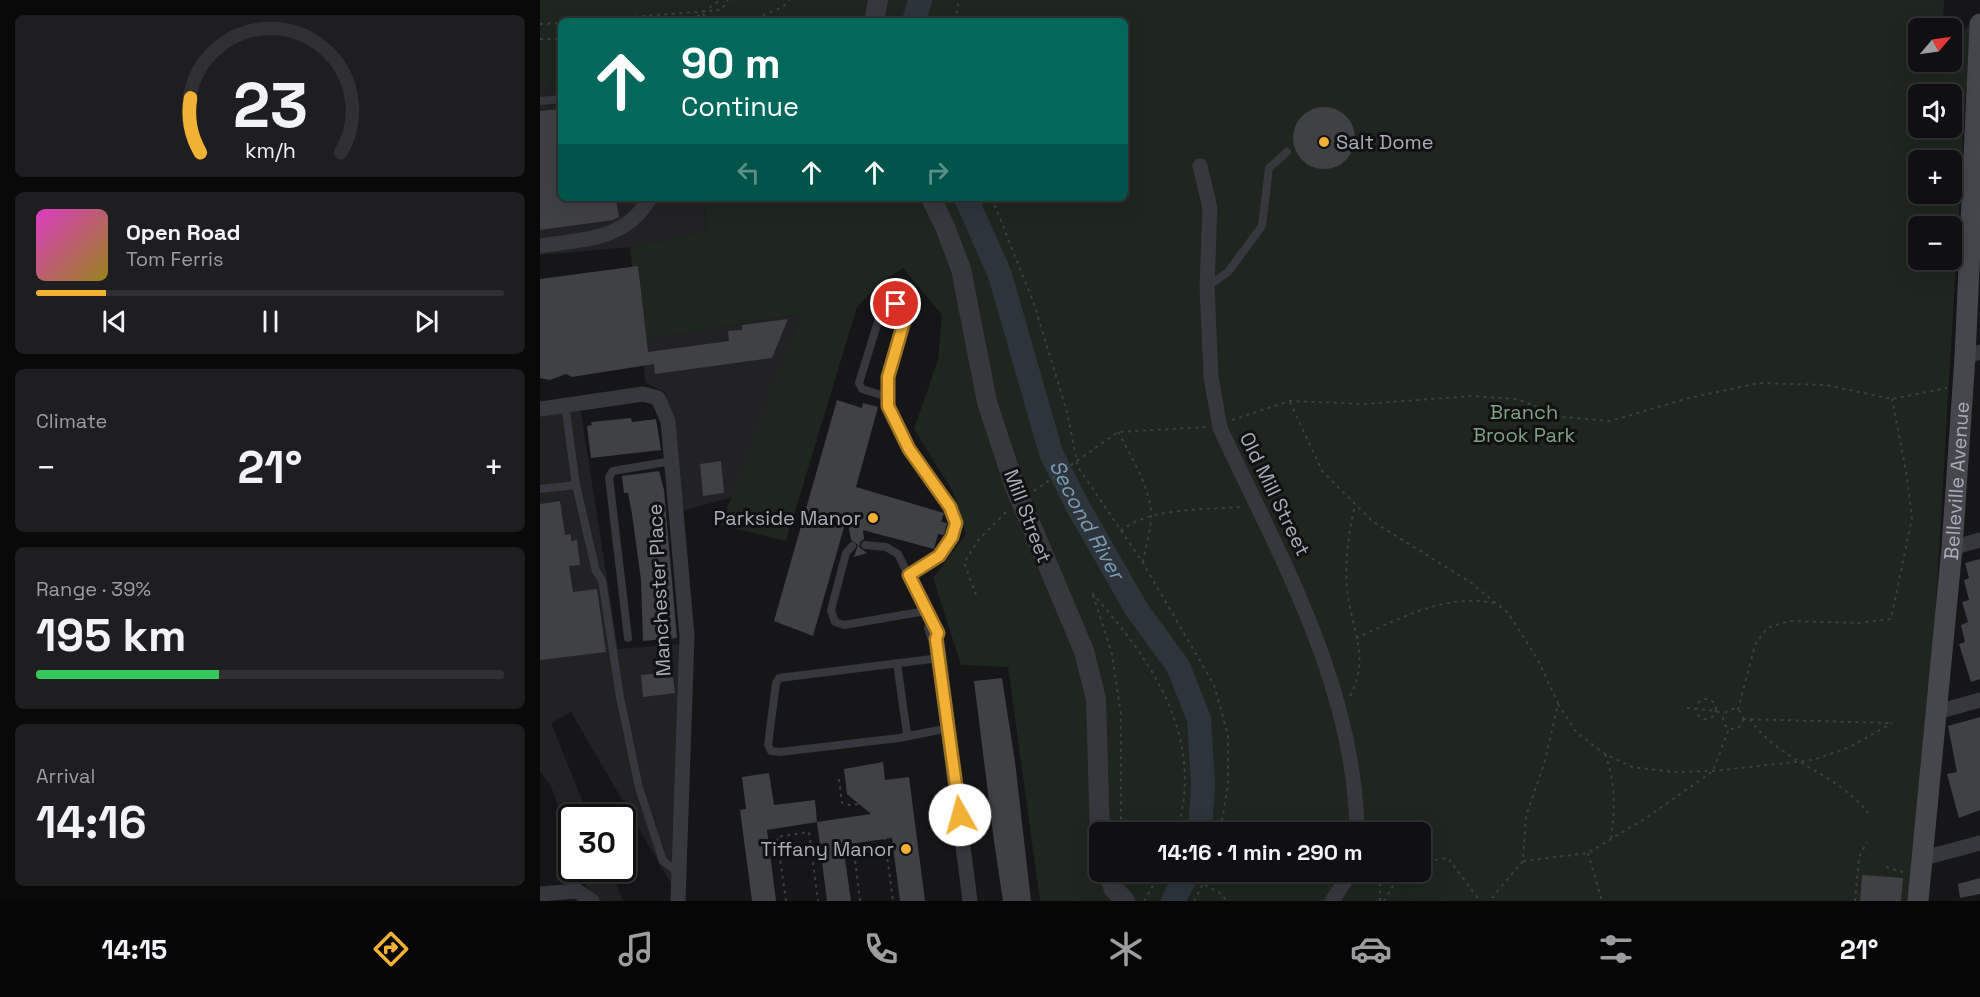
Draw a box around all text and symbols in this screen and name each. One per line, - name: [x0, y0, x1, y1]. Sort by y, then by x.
- north arrow: [1908, 18, 1962, 72]
- map controls: [1908, 18, 1962, 270]
- text: 90 m: [681, 37, 781, 90]
- icon: ahead: [582, 42, 660, 120]
- text: 23: [232, 66, 307, 145]
- button: sound: [1908, 84, 1962, 138]
- text: Continue: [681, 89, 799, 124]
- place label: Salt Dome: [1336, 129, 1434, 155]
- marker: Salt Dome: [1317, 135, 1331, 149]
- text: km/h: [244, 137, 296, 164]
- button: +: [1908, 150, 1962, 204]
- icon: left: [732, 156, 765, 189]
- icon: ahead: [795, 156, 828, 189]
- icon: ahead: [858, 156, 891, 189]
- icon: right: [921, 156, 954, 189]
- button: −: [1908, 216, 1962, 270]
- text: Open Road: [126, 218, 241, 246]
- text: Tom Ferris: [126, 246, 224, 272]
- pin: [870, 278, 921, 329]
- icon: arrive: [879, 287, 912, 320]
- icon: previous: [98, 305, 131, 338]
- icon: pause: [254, 305, 287, 338]
- icon: next: [410, 305, 443, 338]
- park label: Branch Brook Park: [1473, 399, 1576, 448]
- street label: Belleville Avenue: [1938, 400, 1975, 561]
- text: Climate: [36, 408, 107, 434]
- street label: Old Mill Street: [1234, 428, 1316, 560]
- text: 21°: [238, 439, 302, 496]
- text: −: [36, 447, 56, 489]
- text: +: [484, 447, 504, 489]
- water label: Second River: [1044, 455, 1132, 586]
- street label: Mill Street: [998, 465, 1058, 567]
- street label: Manchester Place: [641, 503, 677, 677]
- place label: Parkside Manor: [713, 505, 861, 531]
- marker: Parkside Manor: [866, 511, 880, 525]
- text: Range · 39%: [36, 576, 151, 602]
- text: 195 km: [36, 607, 186, 664]
- text: Arrival: [36, 763, 95, 789]
- position arrow: [928, 783, 992, 847]
- text: 14:16: [36, 794, 147, 851]
- speed limit sign: 30: [558, 804, 636, 882]
- place label: Tiffany Manor: [761, 836, 894, 862]
- text: 14:16 · 1 min · 290 m: [1158, 838, 1362, 866]
- marker: Tiffany Manor: [899, 842, 913, 856]
- icon: directions: [370, 928, 412, 970]
- icon: music: [615, 928, 657, 970]
- icon: phone: [860, 928, 902, 970]
- icon: climate: [1105, 928, 1147, 970]
- icon: car: [1350, 928, 1392, 970]
- icon: filters: [1595, 928, 1637, 970]
- text: 14:15: [101, 932, 167, 967]
- text: 21°: [1840, 932, 1879, 967]

